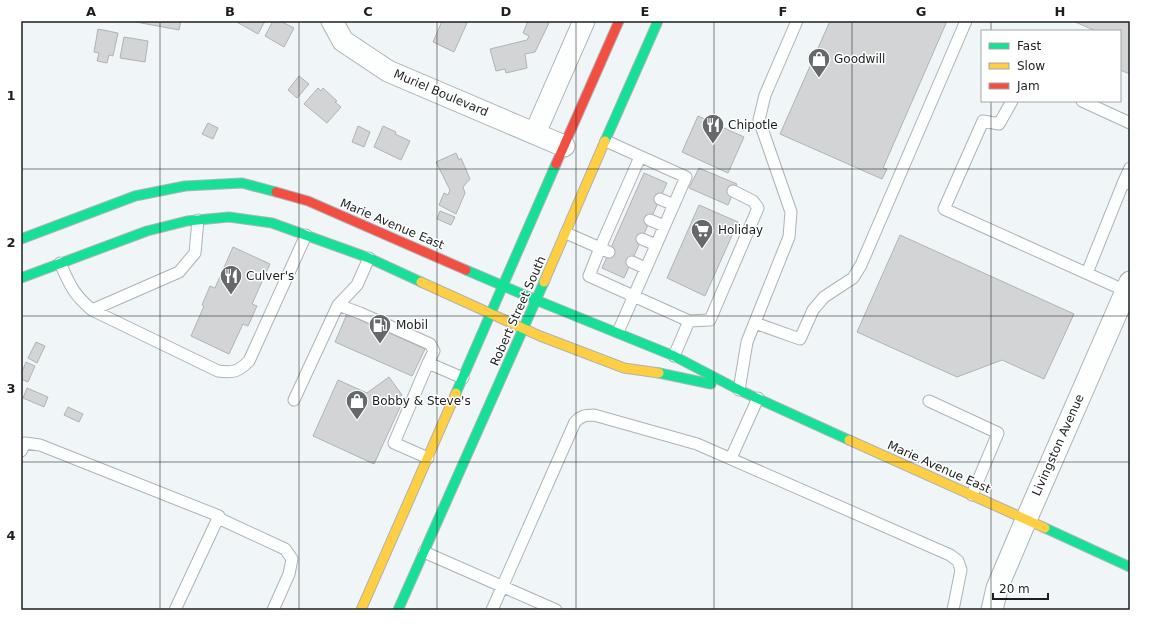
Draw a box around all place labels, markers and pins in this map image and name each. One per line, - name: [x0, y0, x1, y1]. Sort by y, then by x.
- shop icon: Goodwill: [806, 46, 832, 79]
- place label: Goodwill: [834, 52, 885, 66]
- restaurant icon: Chipotle: [700, 112, 726, 145]
- place label: Chipotle: [728, 118, 778, 132]
- supermarket icon: Holiday: [689, 217, 715, 250]
- place label: Holiday: [718, 223, 763, 237]
- restaurant icon: Culver's: [218, 263, 244, 296]
- place label: Culver's: [246, 269, 294, 283]
- fuel station icon: Mobil: [367, 312, 393, 345]
- place label: Mobil: [396, 318, 428, 332]
- shop icon: Bobby & Steve's: [344, 388, 370, 421]
- place label: Bobby & Steve's: [372, 394, 471, 408]

